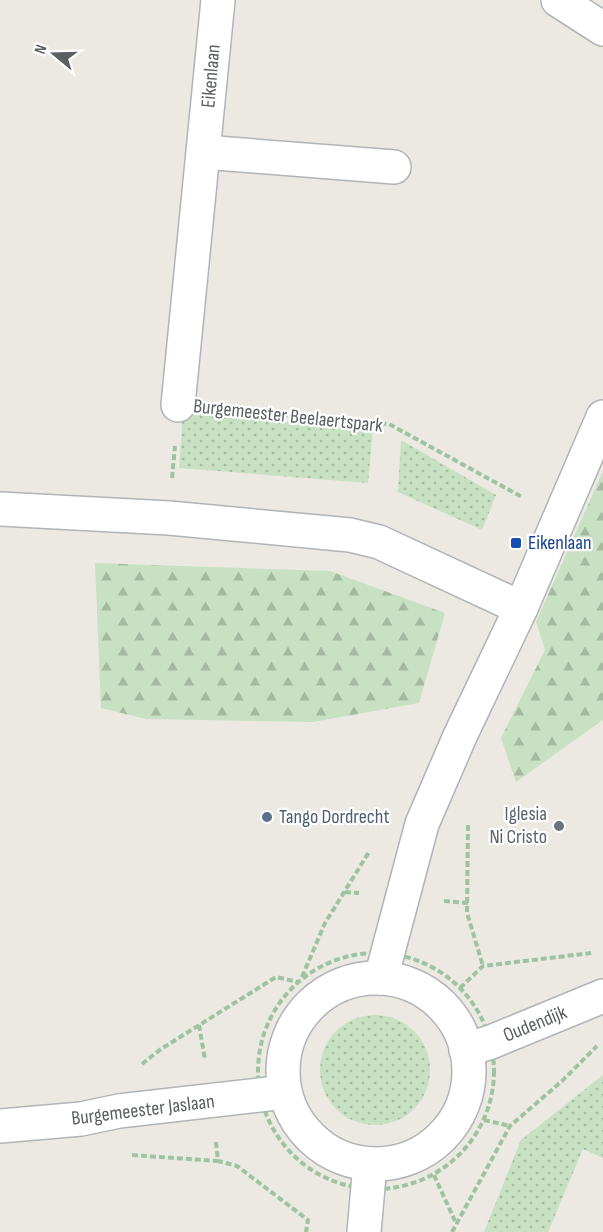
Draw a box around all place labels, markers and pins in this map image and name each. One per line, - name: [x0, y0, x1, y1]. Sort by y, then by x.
- place label: Eikenlaan: [528, 531, 592, 555]
- marker: Eikenlaan: [509, 536, 523, 550]
- place label: Iglesia Ni Cristo: [489, 802, 547, 849]
- place label: Tango Dordrecht: [279, 805, 390, 829]
- marker: Tango Dordrecht: [260, 810, 274, 824]
- marker: Iglesia Ni Cristo: [552, 819, 566, 833]

